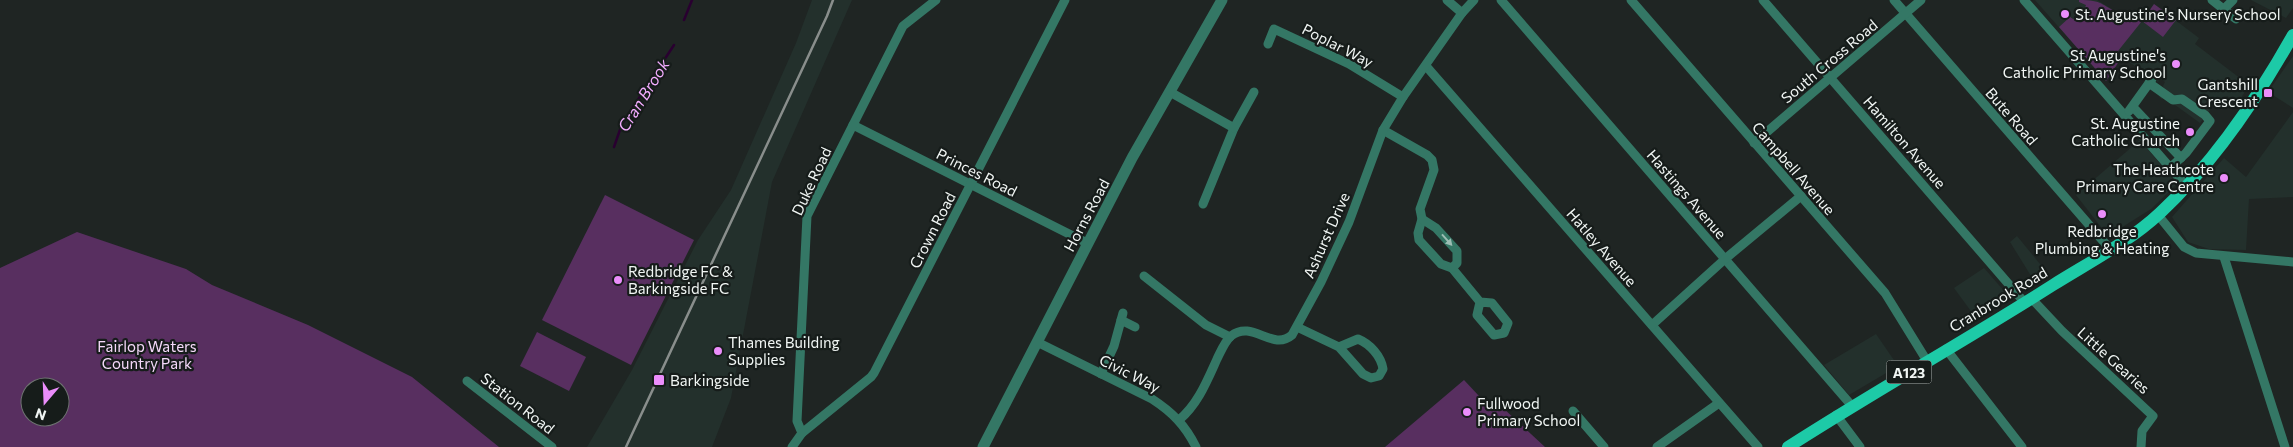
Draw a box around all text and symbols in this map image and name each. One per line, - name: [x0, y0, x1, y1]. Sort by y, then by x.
- place label: St. Augustine's Nursery School: [2075, 5, 2281, 23]
- marker: St. Augustine's Nursery School: [2059, 8, 2071, 20]
- street label: South Cross Road: [1777, 16, 1881, 106]
- street label: Poplar Way: [1299, 19, 1377, 71]
- place label: St Augustine's Catholic Primary School: [2003, 46, 2166, 81]
- water label: Cran Brook: [613, 55, 673, 135]
- marker: St Augustine's Catholic Primary School: [2170, 58, 2182, 70]
- place label: Gantshill Crescent: [2197, 75, 2258, 110]
- street label: Bute Road: [1982, 84, 2042, 148]
- marker: Gantshill Crescent: [2262, 87, 2274, 99]
- street label: Hamilton Avenue: [1860, 92, 1950, 192]
- place label: St. Augustine Catholic Church: [2071, 114, 2180, 149]
- street label: Campbell Avenue: [1749, 118, 1839, 218]
- marker: St. Augustine Catholic Church: [2184, 126, 2196, 138]
- street label: Duke Road: [787, 144, 835, 218]
- street label: Princes Road: [934, 144, 1020, 200]
- street label: Hastings Avenue: [1643, 146, 1731, 242]
- place label: The Heathcote Primary Care Centre: [2076, 160, 2214, 195]
- marker: The Heathcote Primary Care Centre: [2218, 172, 2230, 184]
- street label: Horns Road: [1059, 176, 1113, 254]
- street label: Crown Road: [905, 189, 959, 271]
- street label: Ashurst Drive: [1299, 189, 1353, 281]
- street label: Hatley Avenue: [1563, 204, 1641, 290]
- marker: Redbridge Plumbing & Heating: [2096, 208, 2108, 220]
- place label: Redbridge Plumbing & Heating: [2035, 222, 2169, 257]
- one-way arrow: [1442, 234, 1453, 247]
- place label: Redbridge FC & Barkingside FC: [628, 262, 733, 297]
- street label: Cranbrook Road: [1946, 263, 2050, 335]
- marker: Redbridge FC & Barkingside FC: [612, 274, 624, 286]
- street label: Little Gearies: [2074, 323, 2154, 397]
- place label: Thames Building Supplies: [728, 333, 840, 368]
- park label: Fairlop Waters Country Park: [97, 337, 197, 372]
- marker: Thames Building Supplies: [712, 345, 724, 357]
- street label: Civic Way: [1097, 350, 1164, 396]
- road number: A123: [1886, 361, 1932, 384]
- street label: Station Road: [478, 369, 558, 437]
- place label: Barkingside: [670, 371, 750, 389]
- marker: Barkingside: [652, 373, 666, 387]
- north arrow: [20, 377, 70, 427]
- place label: Fullwood Primary School: [1477, 394, 1580, 429]
- text: N: [33, 405, 48, 425]
- marker: Fullwood Primary School: [1461, 406, 1473, 418]

